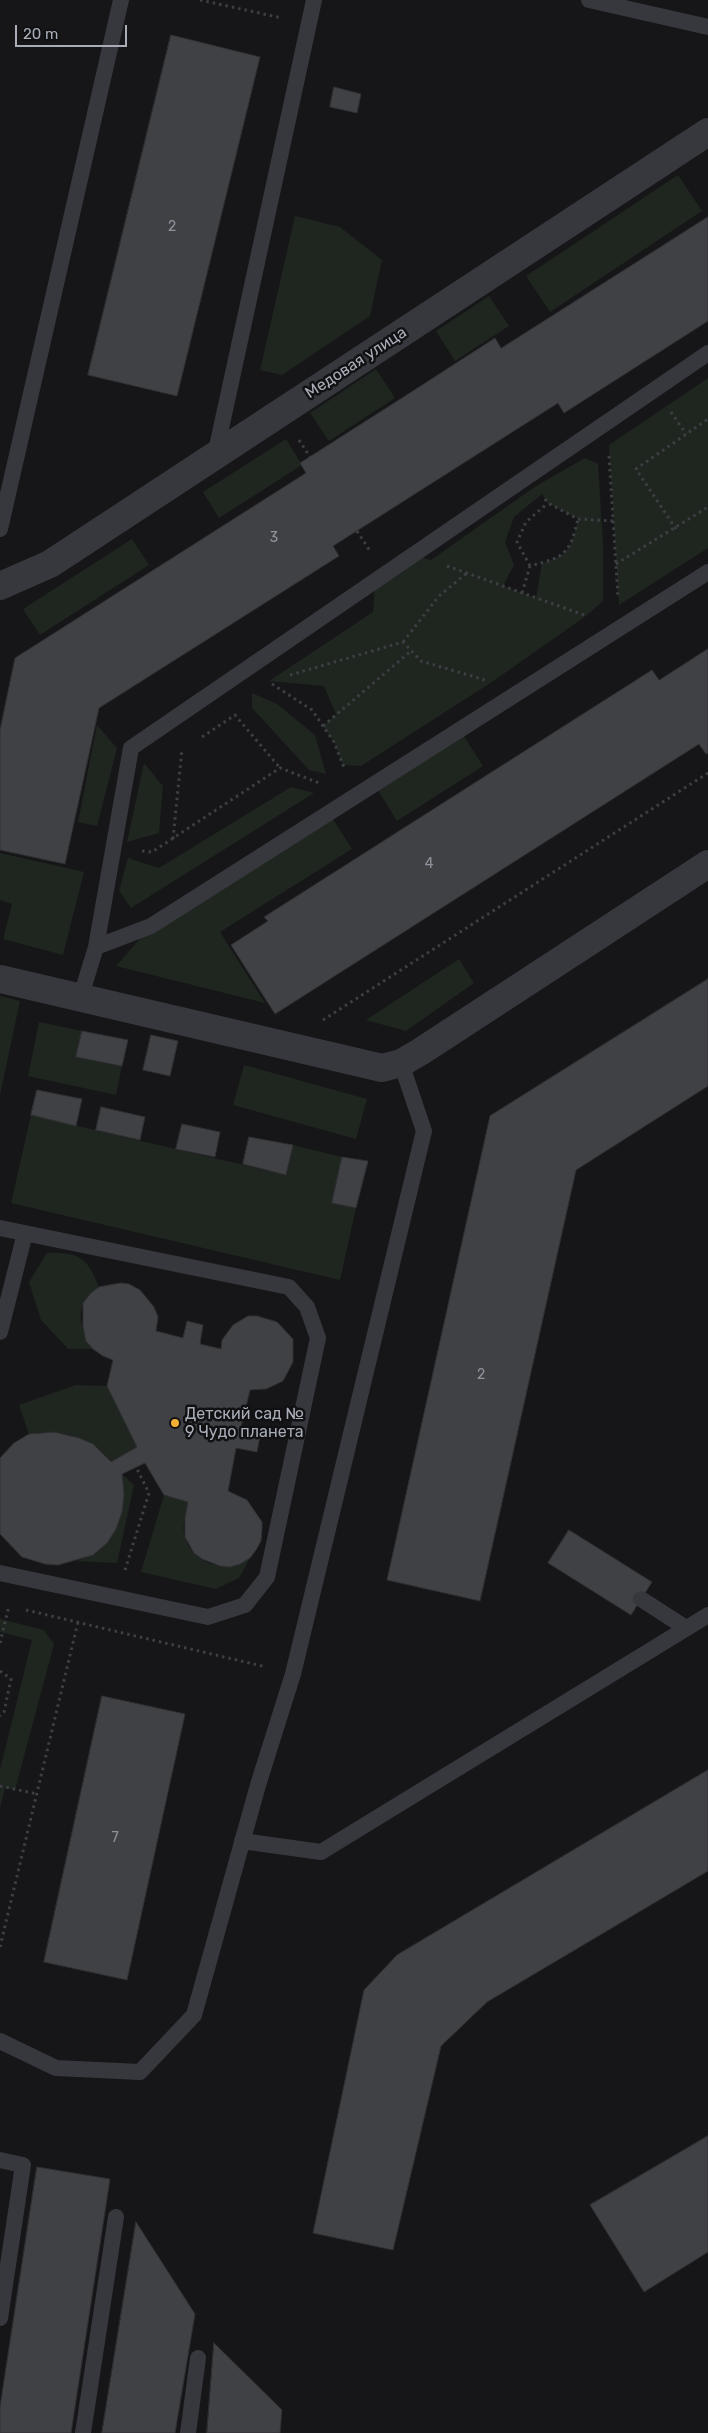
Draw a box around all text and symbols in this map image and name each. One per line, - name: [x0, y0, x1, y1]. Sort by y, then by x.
- scale bar: [18, 15, 130, 47]
- text: 20 m: [23, 25, 58, 43]
- house number: 2: [168, 219, 176, 235]
- street label: Медовая улица: [302, 323, 410, 403]
- house number: 3: [270, 530, 278, 546]
- house number: 4: [425, 856, 433, 872]
- house number: 2: [477, 1367, 485, 1383]
- place label: Детский сад № 9 Чудо планета: [185, 1404, 304, 1442]
- marker: Детский сад № 9 Чудо планета: [169, 1417, 181, 1429]
- house number: 7: [111, 1830, 119, 1846]

